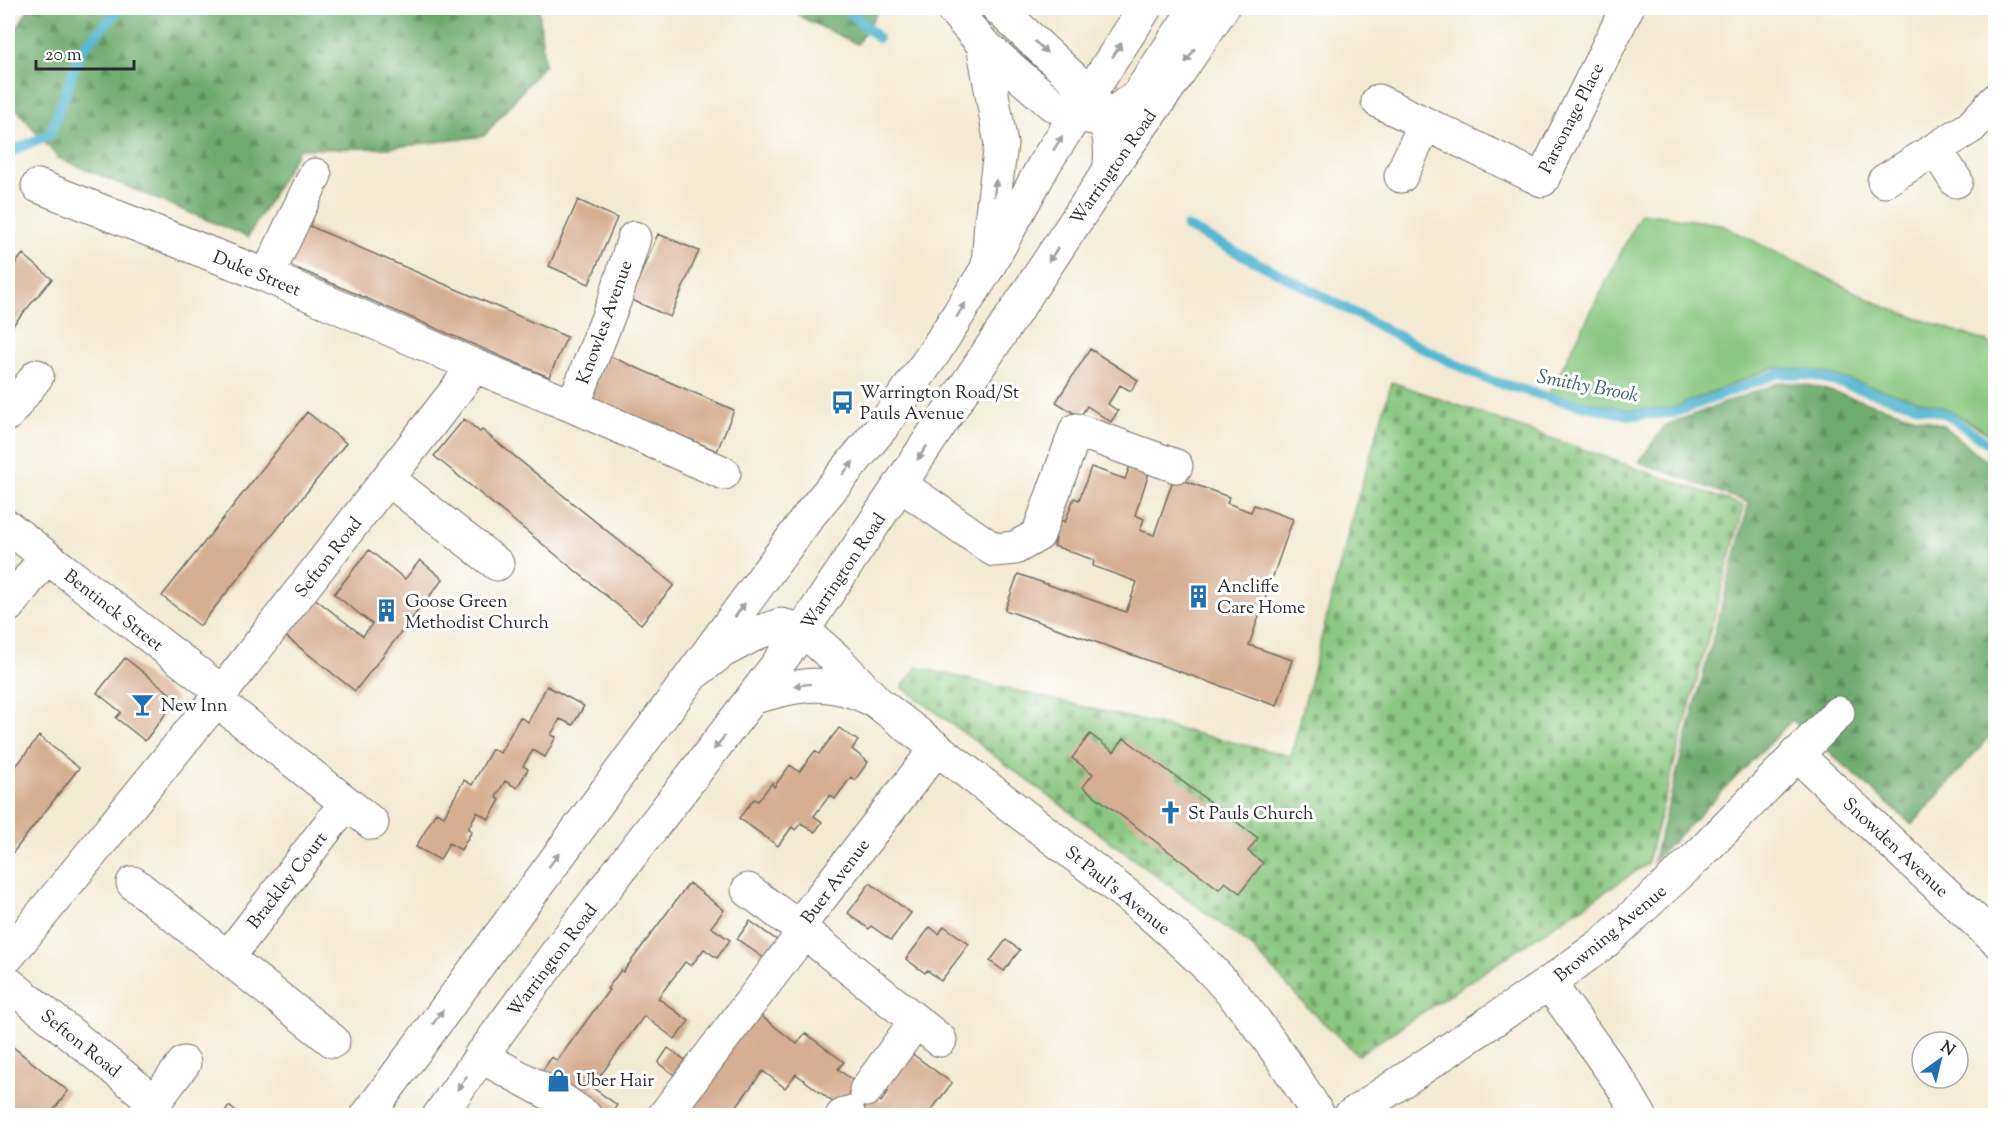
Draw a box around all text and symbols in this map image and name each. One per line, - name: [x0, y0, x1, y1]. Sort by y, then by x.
- scale bar: [36, 33, 134, 71]
- one-way arrow: [1033, 40, 1048, 54]
- one-way arrow: [1112, 42, 1123, 59]
- text: 20 m: [45, 43, 82, 69]
- one-way arrow: [1184, 48, 1196, 64]
- street label: Parsonage Place: [1534, 59, 1612, 179]
- street label: Warrington Road: [1065, 105, 1164, 231]
- one-way arrow: [1052, 135, 1063, 151]
- one-way arrow: [990, 178, 1000, 197]
- street label: Duke Street: [208, 245, 304, 304]
- one-way arrow: [1047, 246, 1059, 262]
- street label: Knowles Avenue: [571, 257, 640, 388]
- one-way arrow: [955, 302, 967, 318]
- water label: Smithy Brook: [1534, 363, 1641, 411]
- place label: Warrington Road/St Pauls Avenue: [860, 381, 1019, 428]
- bus stop icon: Warrington Road/St Pauls Avenue: [829, 389, 855, 415]
- one-way arrow: [917, 444, 928, 461]
- one-way arrow: [841, 461, 854, 476]
- street label: Warrington Road: [796, 509, 893, 636]
- street label: Sefton Road: [290, 512, 369, 604]
- street label: Bentinck Street: [57, 564, 168, 659]
- place label: Ancliffe Care Home: [1217, 575, 1305, 622]
- building icon: Ancliffe Care Home: [1186, 583, 1212, 609]
- place label: Goose Green Methodist Church: [405, 590, 549, 637]
- building icon: Goose Green Methodist Church: [374, 598, 400, 624]
- one-way arrow: [734, 603, 746, 619]
- one-way arrow: [793, 680, 812, 690]
- bar icon: New Inn: [130, 692, 156, 718]
- place label: New Inn: [161, 694, 228, 720]
- one-way arrow: [712, 735, 725, 751]
- street label: Snowden Avenue: [1836, 792, 1953, 905]
- church icon: St Pauls Church: [1157, 800, 1183, 826]
- place label: St Pauls Church: [1188, 802, 1314, 828]
- street label: Brackley Court: [242, 827, 335, 935]
- street label: Buer Avenue: [796, 834, 877, 930]
- street label: St Paul's Avenue: [1058, 841, 1175, 942]
- one-way arrow: [548, 853, 560, 869]
- street label: Browning Avenue: [1549, 880, 1673, 989]
- street label: Warrington Road: [502, 899, 605, 1023]
- street label: Sefton Road: [34, 1004, 125, 1085]
- one-way arrow: [432, 1010, 444, 1025]
- north arrow: [1910, 1030, 1970, 1090]
- text: N: [1935, 1037, 1959, 1063]
- shop icon: Uber Hair: [545, 1067, 571, 1093]
- place label: Uber Hair: [576, 1069, 654, 1095]
- one-way arrow: [456, 1074, 468, 1090]

